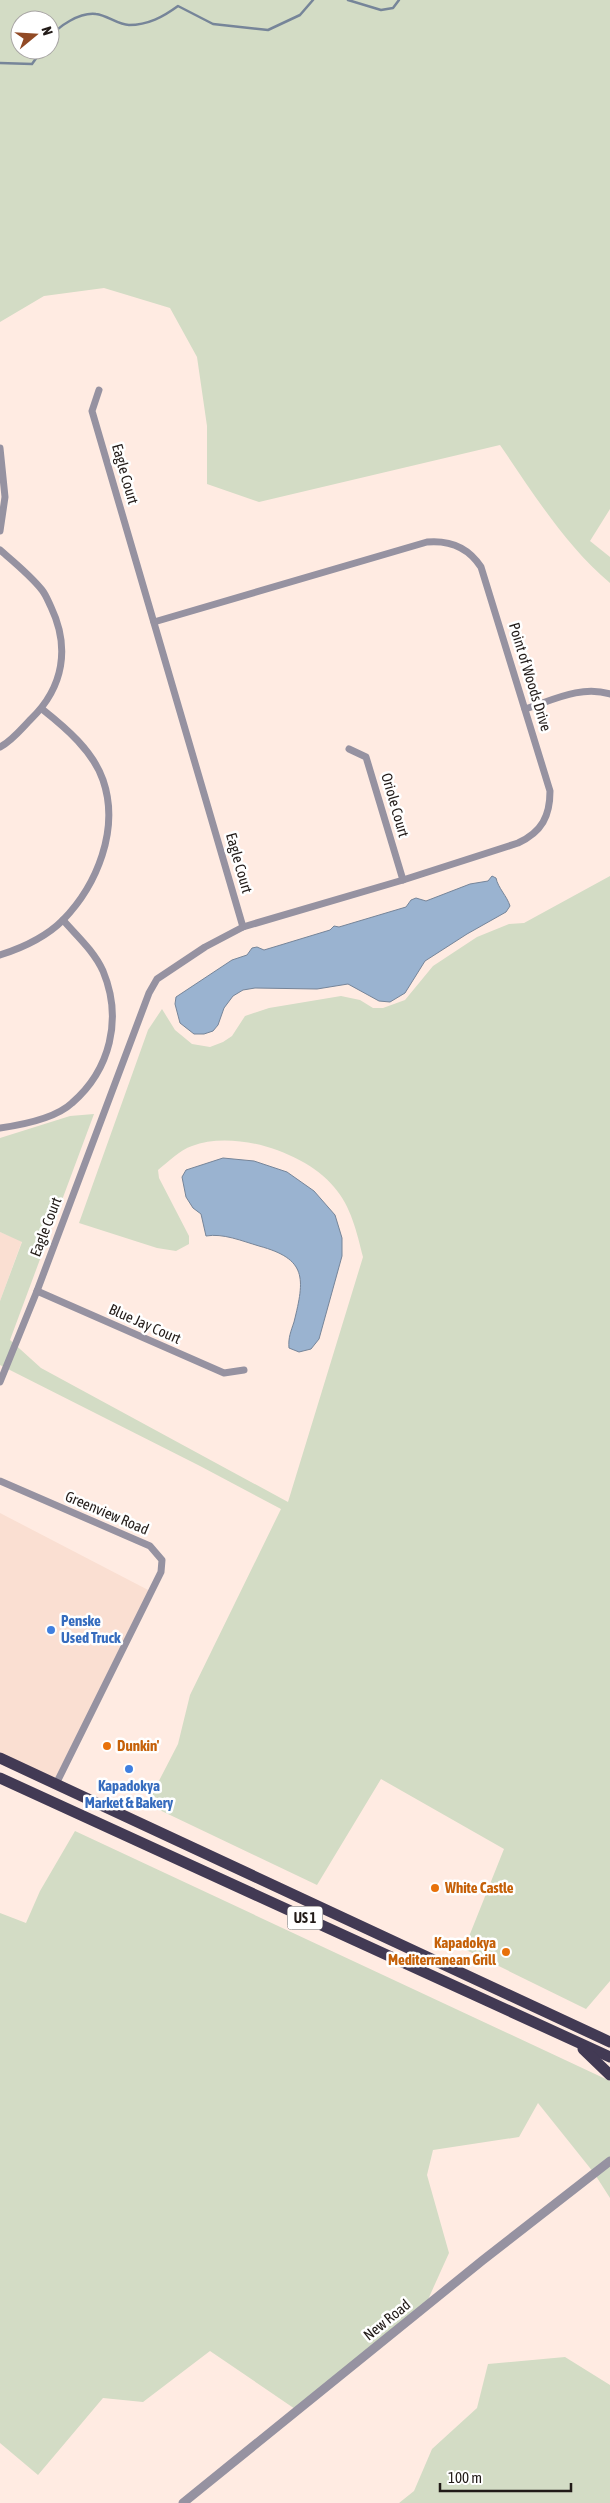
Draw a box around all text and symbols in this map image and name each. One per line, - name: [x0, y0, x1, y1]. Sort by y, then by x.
- north arrow: [10, 10, 60, 60]
- text: N: [38, 25, 56, 37]
- street label: Eagle Court: [109, 442, 142, 506]
- street label: Point of Woods Drive: [506, 620, 555, 733]
- street label: Oriole Court: [378, 771, 413, 839]
- street label: Eagle Court: [223, 831, 256, 895]
- street label: Eagle Court: [26, 1195, 65, 1259]
- street label: Blue Jay Court: [107, 1300, 184, 1347]
- street label: Greenview Road: [63, 1487, 152, 1538]
- place label: Penske Used Truck: [61, 1612, 121, 1646]
- marker: Penske Used Truck: [45, 1624, 57, 1636]
- place label: Dunkin': [117, 1737, 160, 1754]
- marker: Dunkin': [101, 1740, 113, 1752]
- marker: Kapadokya Market & Bakery: [123, 1763, 135, 1775]
- place label: Kapadokya Market & Bakery: [85, 1777, 174, 1811]
- place label: White Castle: [444, 1879, 514, 1896]
- marker: White Castle: [429, 1882, 441, 1894]
- road number: US 1: [288, 1906, 322, 1930]
- place label: Kapadokya Mediterranean Grill: [388, 1934, 497, 1968]
- marker: Kapadokya Mediterranean Grill: [500, 1946, 512, 1958]
- street label: New Road: [360, 2296, 413, 2344]
- scale bar: [440, 2460, 571, 2492]
- text: 100 m: [448, 2469, 482, 2486]

